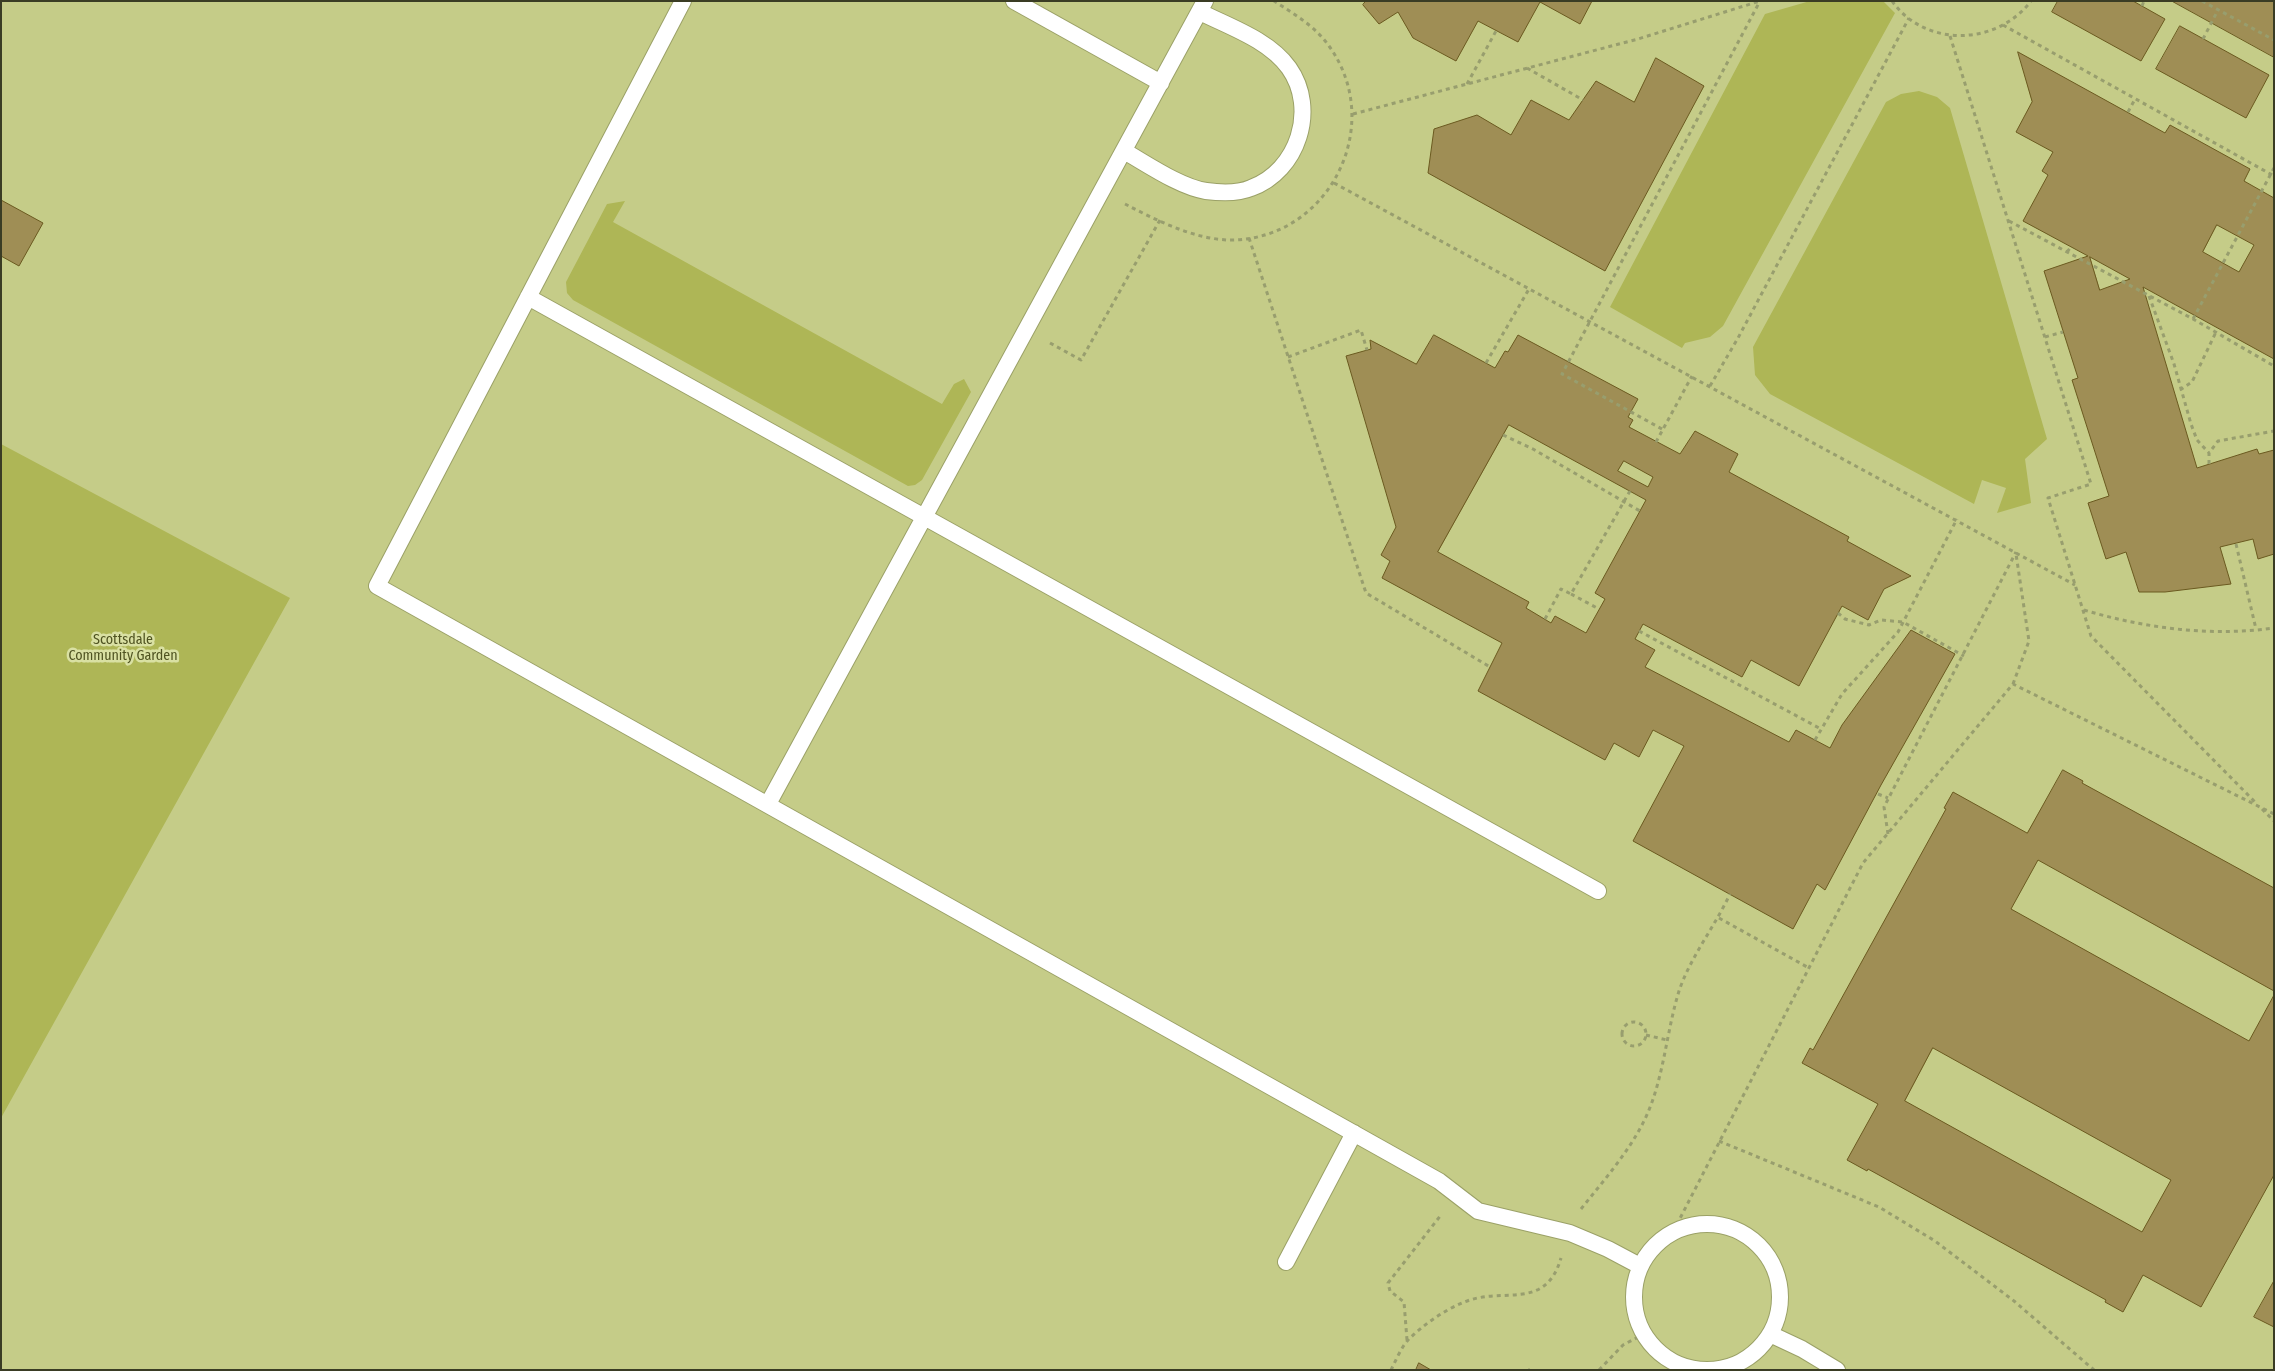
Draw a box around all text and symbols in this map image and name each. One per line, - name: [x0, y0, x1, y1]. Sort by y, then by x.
- park label: Scottsdale Community Garden: [68, 632, 178, 664]

